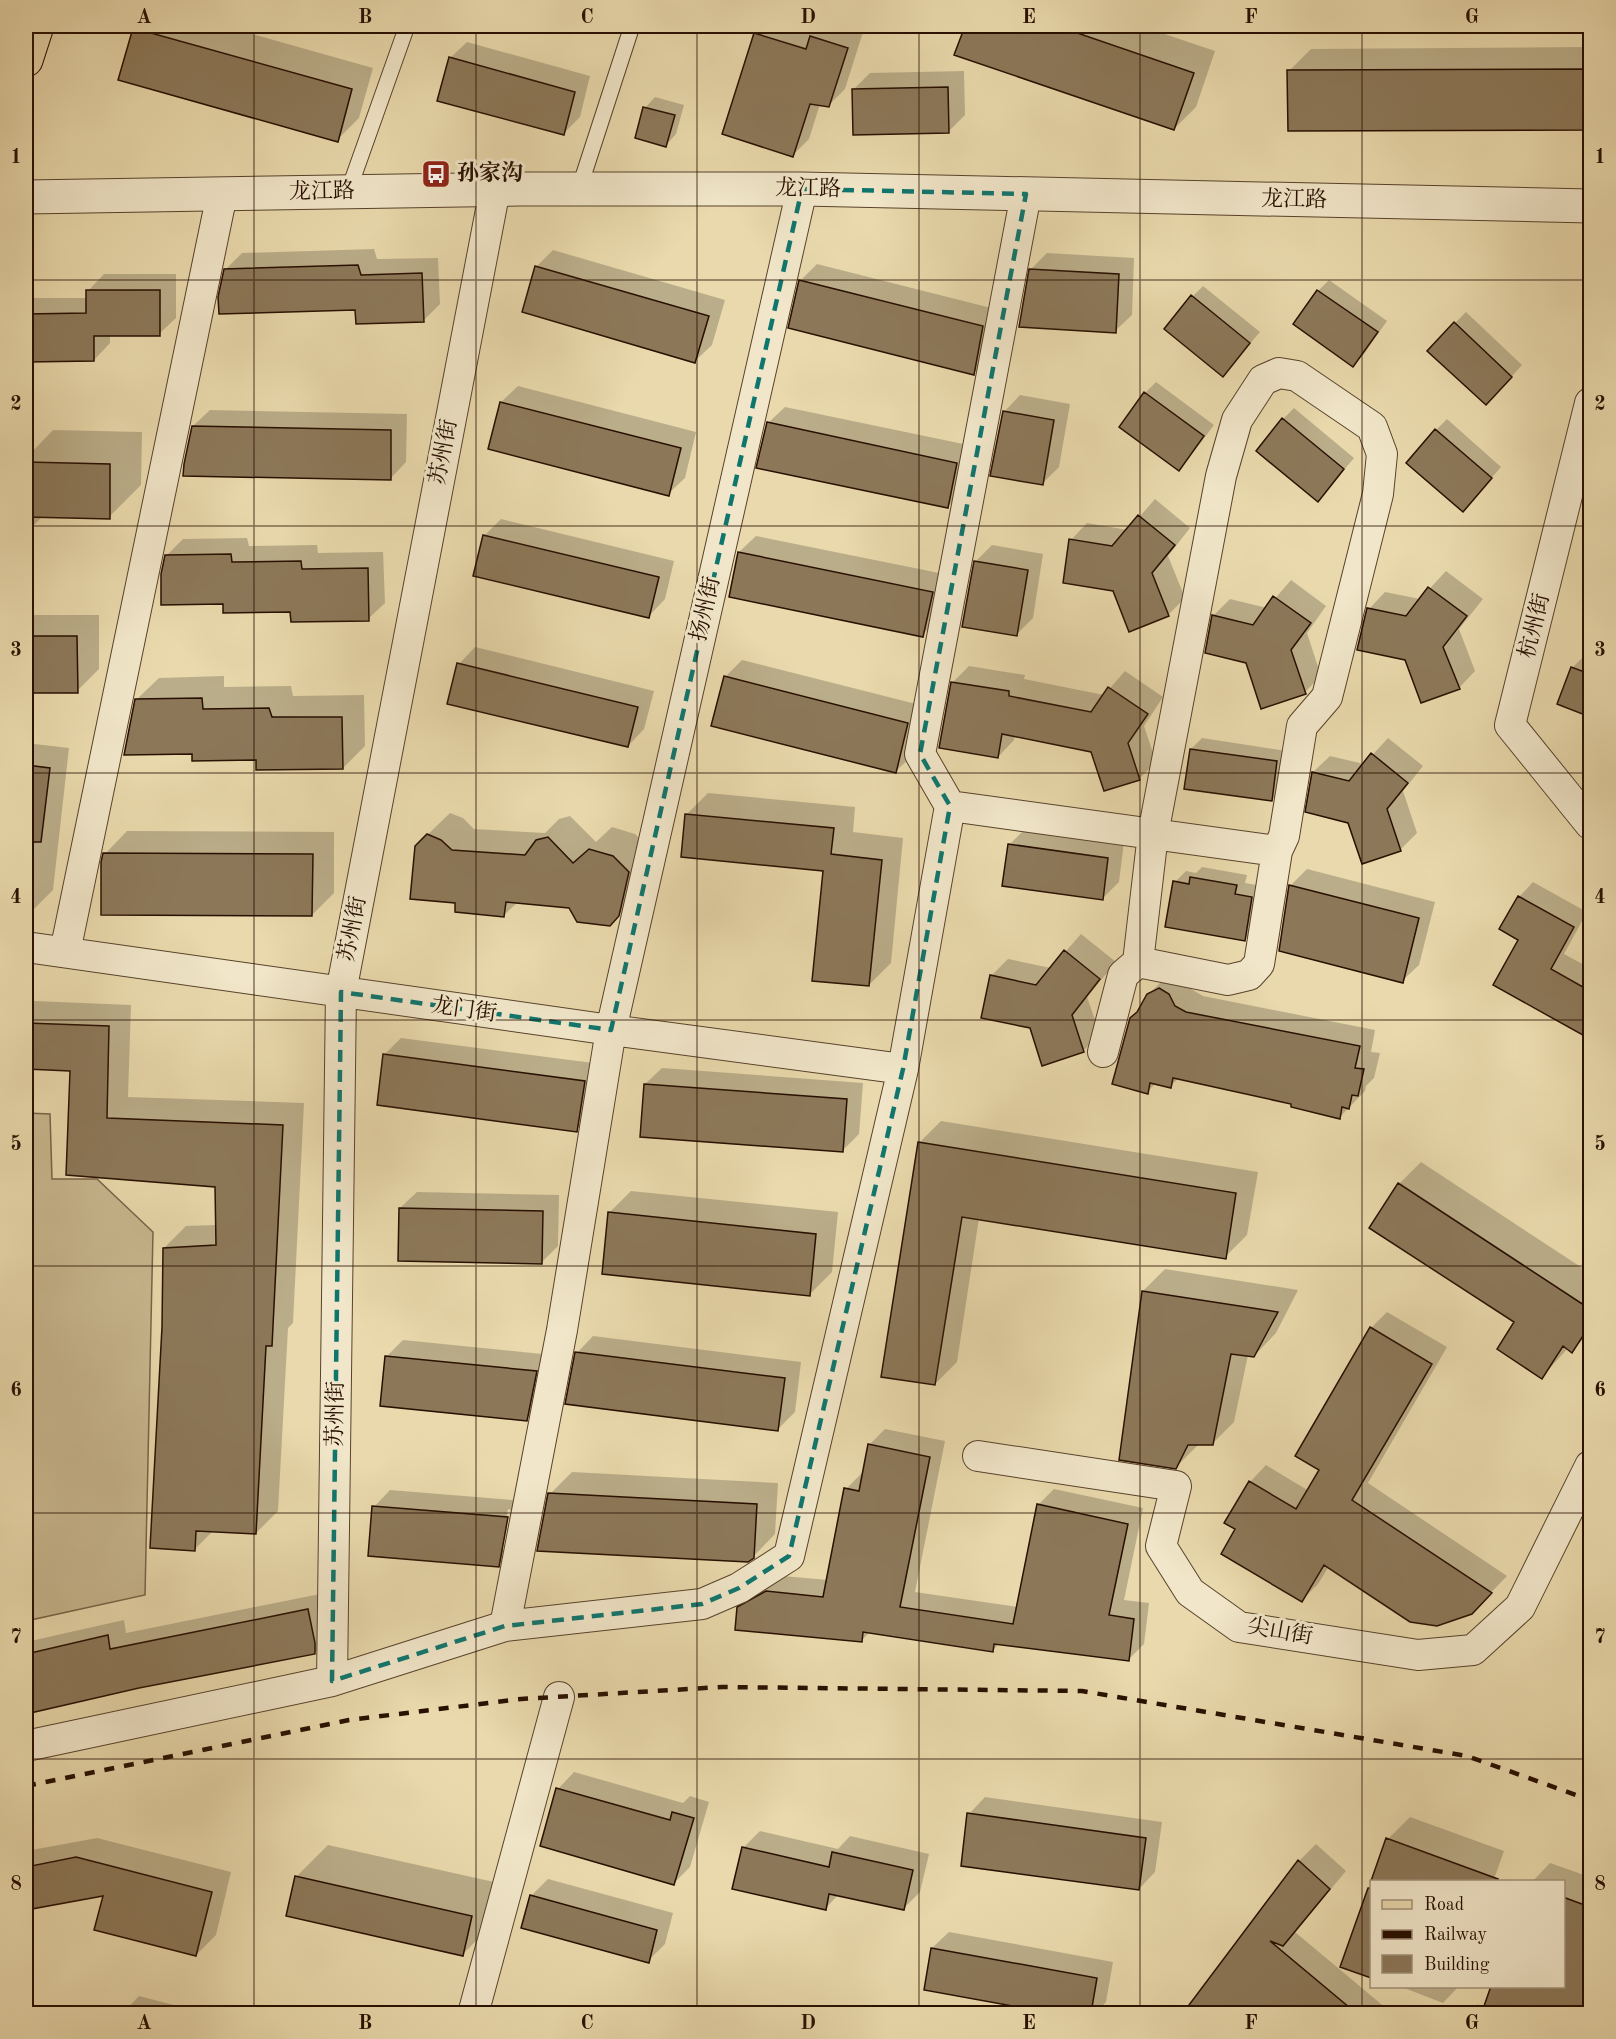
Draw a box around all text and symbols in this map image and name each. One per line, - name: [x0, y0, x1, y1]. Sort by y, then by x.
- text: A: [136, 8, 152, 28]
- text: B: [358, 8, 372, 28]
- text: C: [580, 8, 594, 28]
- text: D: [800, 8, 816, 28]
- text: E: [1022, 8, 1036, 28]
- text: F: [1244, 8, 1258, 28]
- text: G: [1465, 8, 1479, 28]
- text: 1: [10, 148, 22, 168]
- text: 1: [1594, 148, 1606, 168]
- bus stop icon: 孙家沟: [420, 158, 452, 190]
- place label: 孙家沟: [457, 160, 523, 185]
- street label: 龙江路: [775, 175, 841, 201]
- street label: 龙江路: [289, 178, 355, 204]
- street label: 龙江路: [1261, 186, 1327, 212]
- text: 2: [10, 395, 22, 415]
- text: 2: [1594, 395, 1606, 415]
- street label: 苏州街: [425, 417, 461, 487]
- street label: 扬州街: [686, 574, 724, 644]
- street label: 杭州街: [1514, 591, 1554, 661]
- text: 3: [10, 641, 22, 661]
- text: 3: [1594, 641, 1606, 661]
- text: 4: [10, 888, 22, 908]
- text: 4: [1594, 888, 1606, 908]
- street label: 苏州街: [334, 894, 370, 964]
- street label: 龙门街: [430, 993, 498, 1025]
- text: 5: [10, 1134, 22, 1155]
- text: 5: [1594, 1134, 1606, 1155]
- text: 6: [10, 1381, 22, 1401]
- street label: 苏州街: [322, 1381, 348, 1447]
- text: 6: [1594, 1381, 1606, 1401]
- street label: 尖山街: [1246, 1613, 1315, 1649]
- text: 7: [10, 1628, 22, 1648]
- text: 7: [1594, 1628, 1606, 1648]
- text: 8: [10, 1875, 22, 1895]
- text: 8: [1594, 1875, 1606, 1895]
- legend: [1370, 1880, 1565, 1988]
- text: Road: [1424, 1896, 1464, 1914]
- text: Railway: [1424, 1926, 1487, 1944]
- text: Building: [1424, 1956, 1490, 1974]
- text: A: [136, 2014, 152, 2034]
- text: B: [358, 2014, 372, 2034]
- text: C: [580, 2014, 594, 2034]
- text: D: [800, 2014, 816, 2034]
- text: E: [1022, 2014, 1036, 2034]
- text: F: [1244, 2014, 1258, 2034]
- text: G: [1465, 2014, 1479, 2034]

